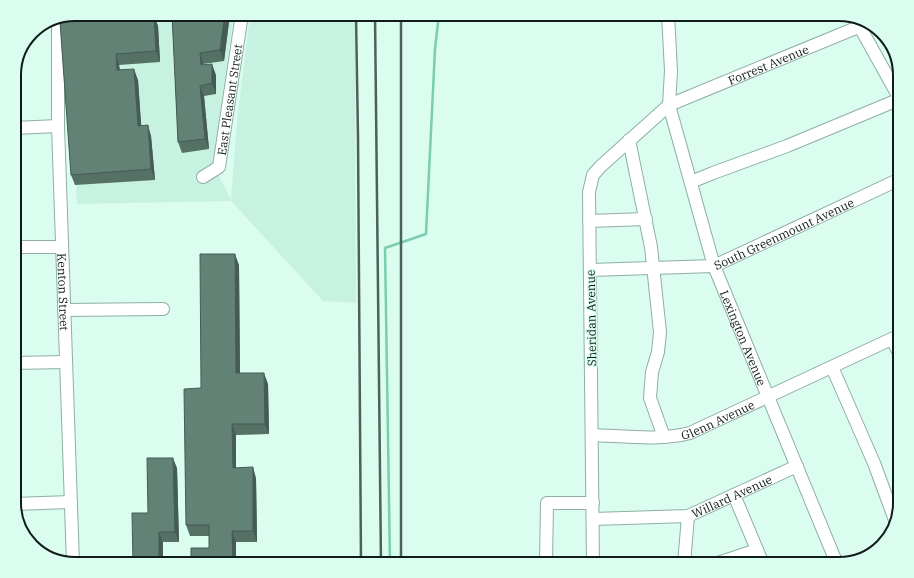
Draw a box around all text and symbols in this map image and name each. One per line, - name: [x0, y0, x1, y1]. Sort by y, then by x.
- street label: Forrest Avenue: [725, 41, 811, 87]
- street label: East Pleasant Street: [213, 43, 245, 156]
- street label: South Greenmount Avenue: [711, 194, 856, 273]
- street label: Kenton Street: [55, 253, 73, 331]
- street label: Sheridan Avenue: [583, 270, 599, 366]
- street label: Lexington Avenue: [717, 288, 770, 388]
- street label: Glenn Avenue: [680, 397, 757, 442]
- street label: Willard Avenue: [689, 471, 774, 521]

